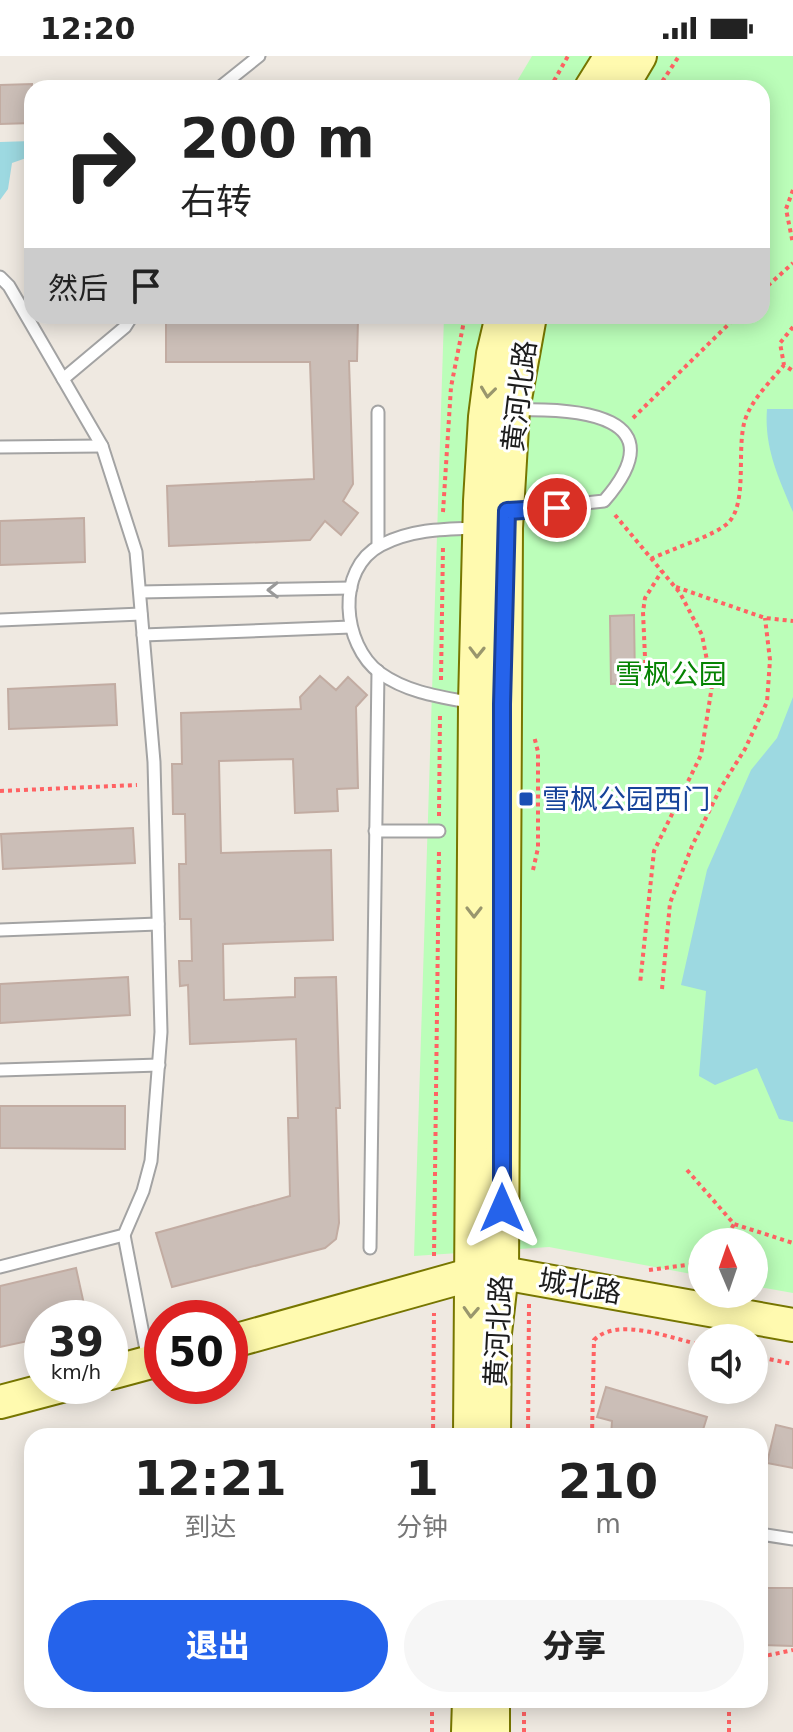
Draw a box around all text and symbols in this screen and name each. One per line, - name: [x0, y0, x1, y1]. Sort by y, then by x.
- text: 12:20: [40, 11, 136, 46]
- text: 200 m: [180, 105, 375, 170]
- icon: right: [48, 112, 152, 216]
- text: 右转: [180, 181, 252, 222]
- icon: arrive: [124, 264, 168, 308]
- text: 然后: [48, 271, 108, 306]
- street label: 黄河北路: [496, 338, 543, 454]
- one-way arrow: [480, 386, 497, 399]
- pin: [523, 474, 591, 542]
- icon: arrive: [535, 486, 579, 530]
- one-way arrow: [266, 581, 279, 598]
- one-way arrow: [468, 646, 485, 659]
- park label: 雪枫公园: [615, 658, 727, 691]
- place label: 雪枫公园西门: [542, 783, 710, 816]
- marker: 雪枫公园西门: [517, 790, 535, 808]
- one-way arrow: [465, 906, 483, 919]
- position arrow: [460, 1166, 544, 1250]
- north arrow: [688, 1228, 768, 1308]
- map controls: [688, 1228, 768, 1404]
- street label: 城北路: [536, 1263, 624, 1310]
- street label: 黄河北路: [479, 1274, 518, 1388]
- speed limit sign: 50: [144, 1300, 248, 1404]
- one-way arrow: [463, 1306, 480, 1319]
- text: 39: [48, 1319, 104, 1365]
- button: sound: [688, 1324, 768, 1404]
- text: km/h: [51, 1360, 101, 1384]
- text: 12:21: [134, 1450, 287, 1506]
- text: 1: [406, 1450, 439, 1506]
- text: 210: [558, 1453, 658, 1509]
- text: m: [595, 1509, 621, 1539]
- text: 到达: [184, 1512, 236, 1542]
- text: 分钟: [396, 1512, 448, 1542]
- button: 退出: [48, 1600, 388, 1692]
- button: 分享: [404, 1600, 744, 1692]

